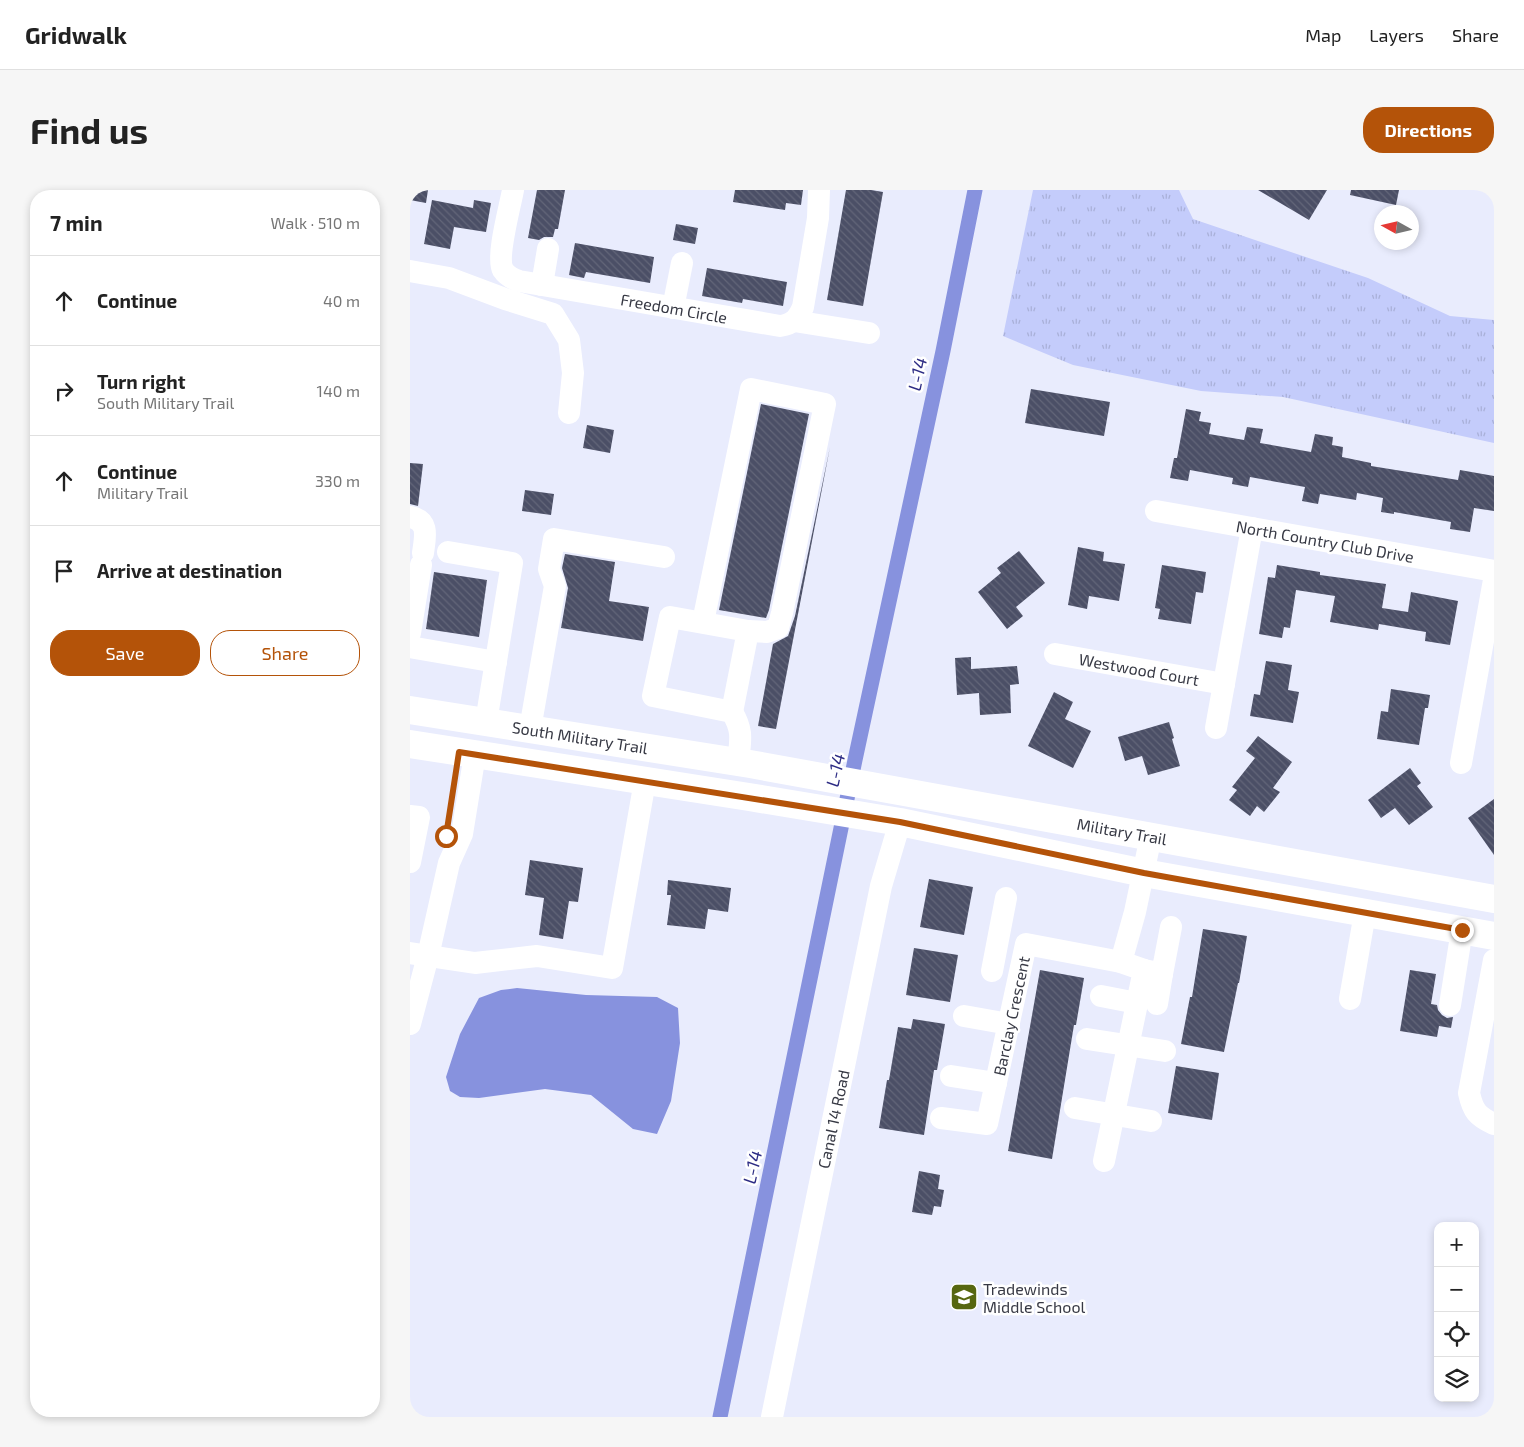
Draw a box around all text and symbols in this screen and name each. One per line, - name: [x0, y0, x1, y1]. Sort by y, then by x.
- text: Gridwalk: [25, 20, 127, 49]
- text: Map: [1305, 24, 1341, 46]
- text: Layers: [1369, 24, 1424, 46]
- text: Share: [1452, 24, 1499, 46]
- button: Directions: [1363, 107, 1494, 153]
- text: Find us: [30, 109, 148, 151]
- north arrow: [1374, 205, 1419, 250]
- text: 7 min: [50, 210, 103, 235]
- text: Walk · 510 m: [270, 213, 360, 232]
- icon: ahead: [50, 287, 78, 315]
- text: Continue: [97, 289, 177, 312]
- street label: Freedom Circle: [619, 289, 729, 327]
- text: 40 m: [323, 291, 360, 310]
- water label: L-14: [903, 355, 931, 393]
- text: Turn right: [97, 370, 185, 393]
- icon: right: [50, 377, 78, 405]
- text: 140 m: [317, 381, 360, 400]
- text: South Military Trail: [97, 393, 234, 412]
- text: Continue: [97, 460, 177, 483]
- icon: ahead: [50, 467, 78, 495]
- text: 330 m: [315, 471, 360, 490]
- text: Military Trail: [97, 483, 188, 502]
- street label: North Country Club Drive: [1235, 516, 1415, 566]
- icon: arrive: [50, 557, 78, 585]
- text: Arrive at destination: [97, 559, 282, 582]
- button: Save: [50, 630, 200, 676]
- button: Share: [210, 630, 360, 676]
- street label: Westwood Court: [1077, 649, 1201, 689]
- street label: South Military Trail: [511, 717, 649, 757]
- water label: L-14: [821, 751, 849, 789]
- street label: Military Trail: [1076, 814, 1169, 848]
- route start: [435, 825, 458, 848]
- route end: [1451, 919, 1474, 942]
- street label: Barclay Crescent: [989, 955, 1033, 1077]
- street label: Canal 14 Road: [813, 1068, 853, 1170]
- water label: L-14: [738, 1148, 766, 1186]
- map controls: [1434, 1222, 1479, 1402]
- button: +: [1434, 1222, 1479, 1267]
- button: −: [1434, 1267, 1479, 1312]
- place label: Tradewinds Middle School: [983, 1279, 1086, 1316]
- school or university icon: Tradewinds Middle School: [949, 1282, 979, 1312]
- button: locate: [1434, 1312, 1479, 1357]
- button: layers: [1434, 1357, 1479, 1402]

